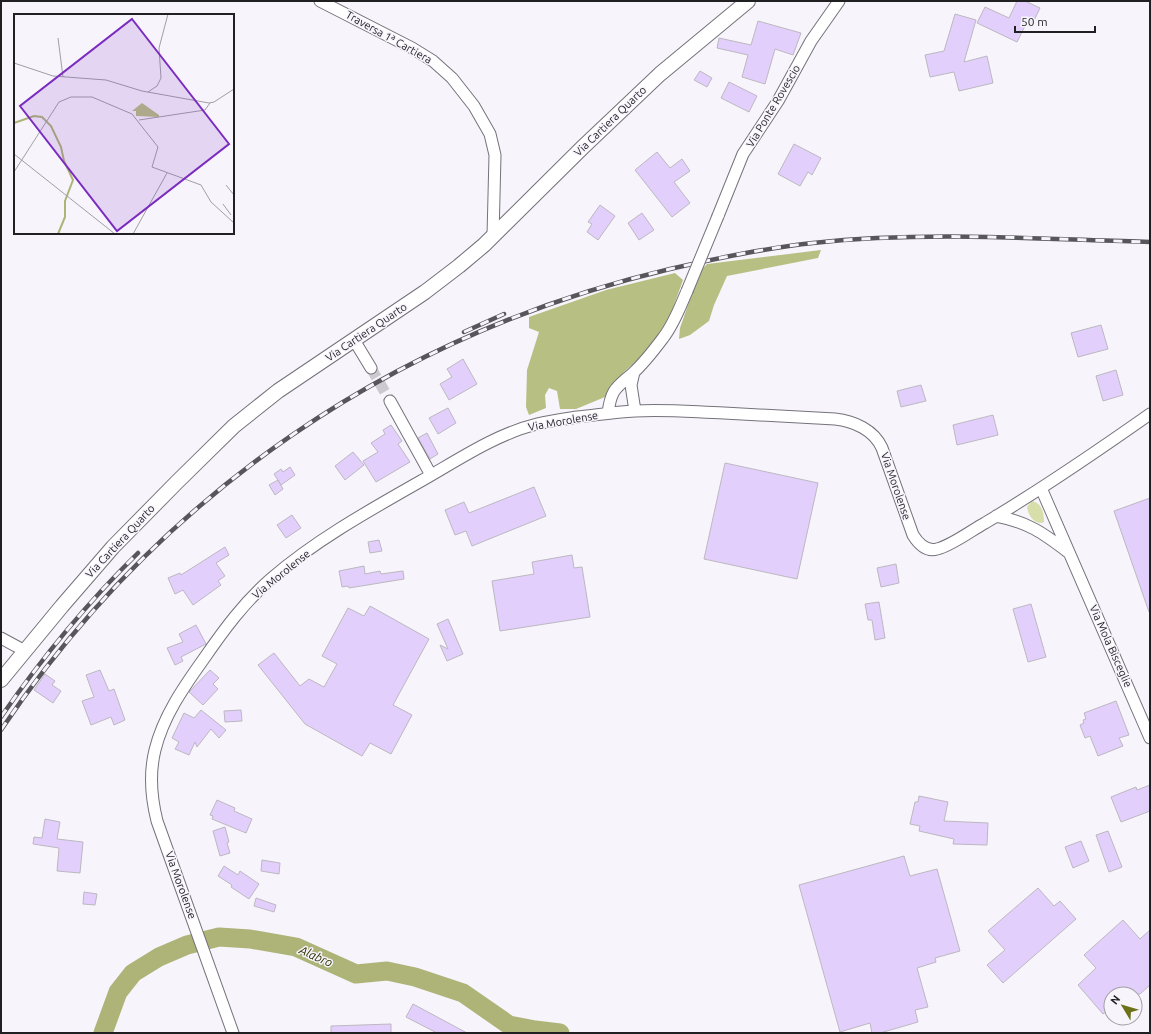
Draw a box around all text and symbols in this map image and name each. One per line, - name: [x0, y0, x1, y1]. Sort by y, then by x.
- street label: Traversa 1ª Cartiera: [344, 8, 434, 66]
- scale bar: [1015, 8, 1095, 34]
- inset map: [14, 14, 234, 234]
- text: 50 m: [1021, 15, 1048, 28]
- street label: Via Ponte Rovescio: [744, 63, 802, 149]
- street label: Via Cartiera Quarto: [571, 83, 649, 159]
- street label: Via Cartiera Quarto: [323, 300, 409, 364]
- street label: Via Morolense: [527, 409, 599, 433]
- street label: Via Morolense: [879, 451, 913, 521]
- street label: Via Cartiera Quarto: [83, 502, 157, 580]
- street label: Via Morolense: [250, 547, 312, 601]
- street label: Via Mola Bisceglie: [1087, 603, 1135, 689]
- street label: Via Morolense: [163, 850, 199, 920]
- water label: Alabro: [296, 943, 335, 969]
- north arrow: [1103, 986, 1143, 1026]
- text: N: [1108, 993, 1122, 1007]

